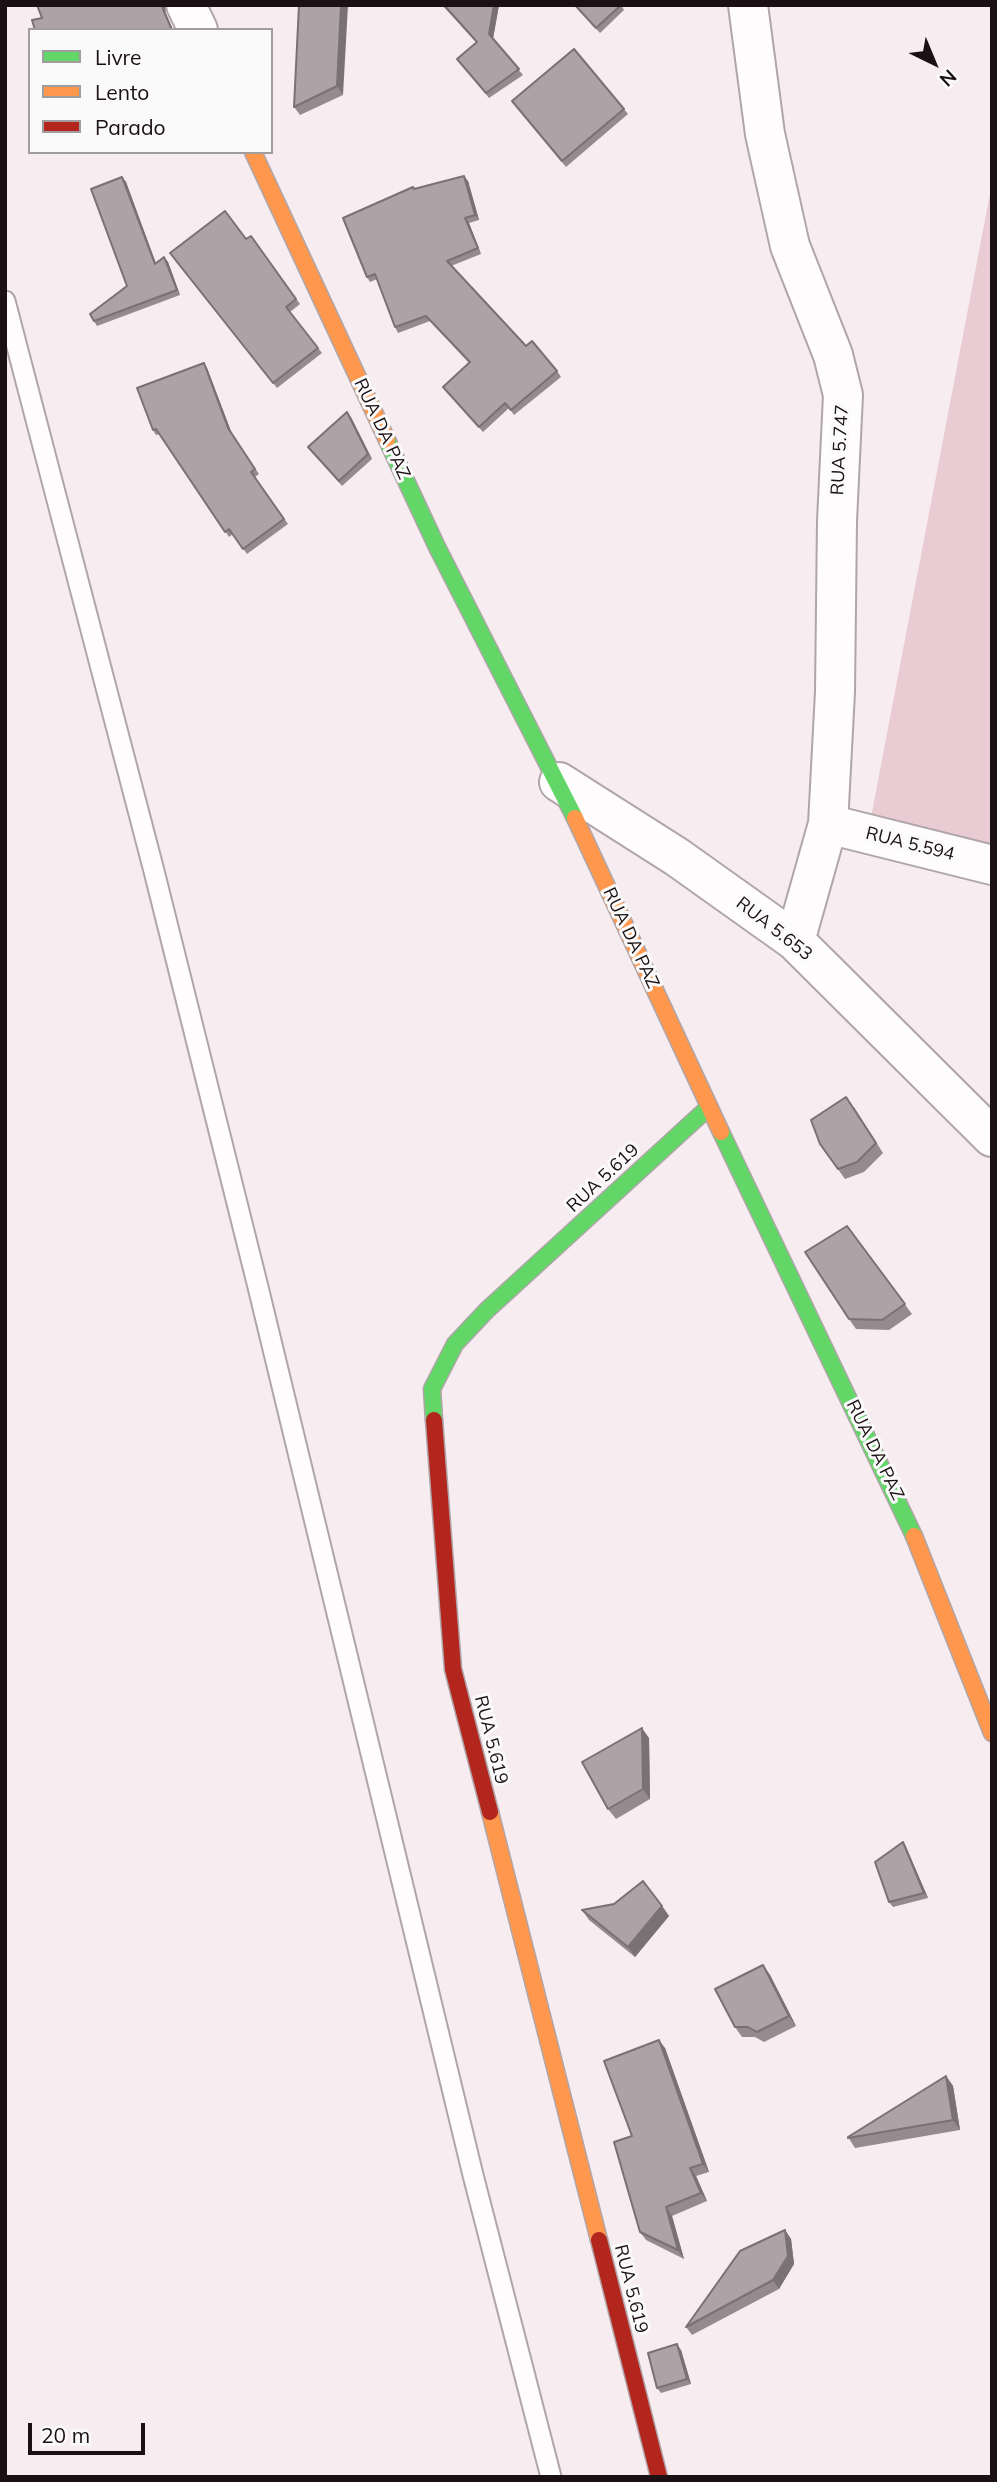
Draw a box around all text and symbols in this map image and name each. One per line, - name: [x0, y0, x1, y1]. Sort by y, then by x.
- legend: [28, 28, 273, 154]
- north arrow: [899, 28, 969, 98]
- text: Livre: [95, 44, 142, 70]
- text: N: [935, 65, 962, 92]
- text: Lento: [95, 79, 149, 105]
- text: Parado: [95, 114, 165, 140]
- street label: RUA DA PAZ: [349, 375, 415, 483]
- street label: RUA 5.747: [827, 404, 853, 496]
- street label: RUA 5.594: [863, 823, 957, 865]
- street label: RUA DA PAZ: [598, 884, 664, 992]
- street label: RUA 5.653: [732, 893, 816, 965]
- street label: RUA 5.619: [562, 1139, 644, 1217]
- street label: RUA DA PAZ: [841, 1396, 909, 1504]
- street label: RUA 5.619: [470, 1693, 512, 1787]
- street label: RUA 5.619: [610, 2242, 652, 2336]
- scale bar: [32, 2408, 149, 2452]
- text: 20 m: [41, 2422, 90, 2448]

